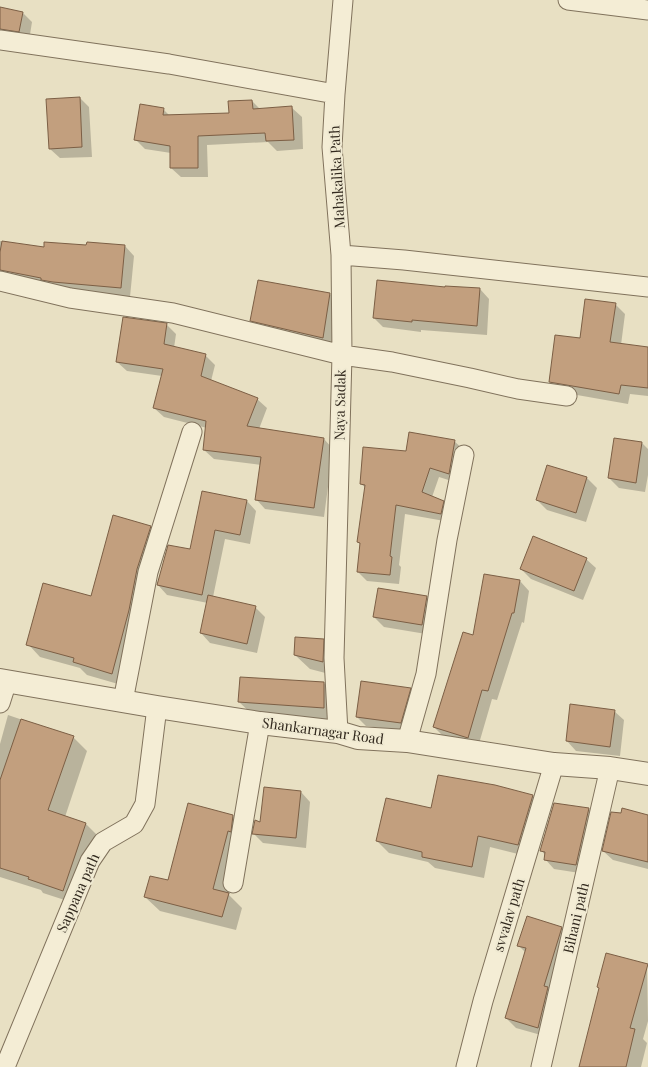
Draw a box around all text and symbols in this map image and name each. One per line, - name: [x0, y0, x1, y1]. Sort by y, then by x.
- street label: Mahakalika Path: [324, 124, 349, 229]
- street label: Naya Sadak: [329, 369, 350, 441]
- street label: Shankarnagar Road: [261, 713, 385, 748]
- street label: Sappana path: [52, 850, 104, 935]
- street label: svvalav path: [488, 875, 529, 954]
- street label: Bihani path: [558, 880, 593, 955]

